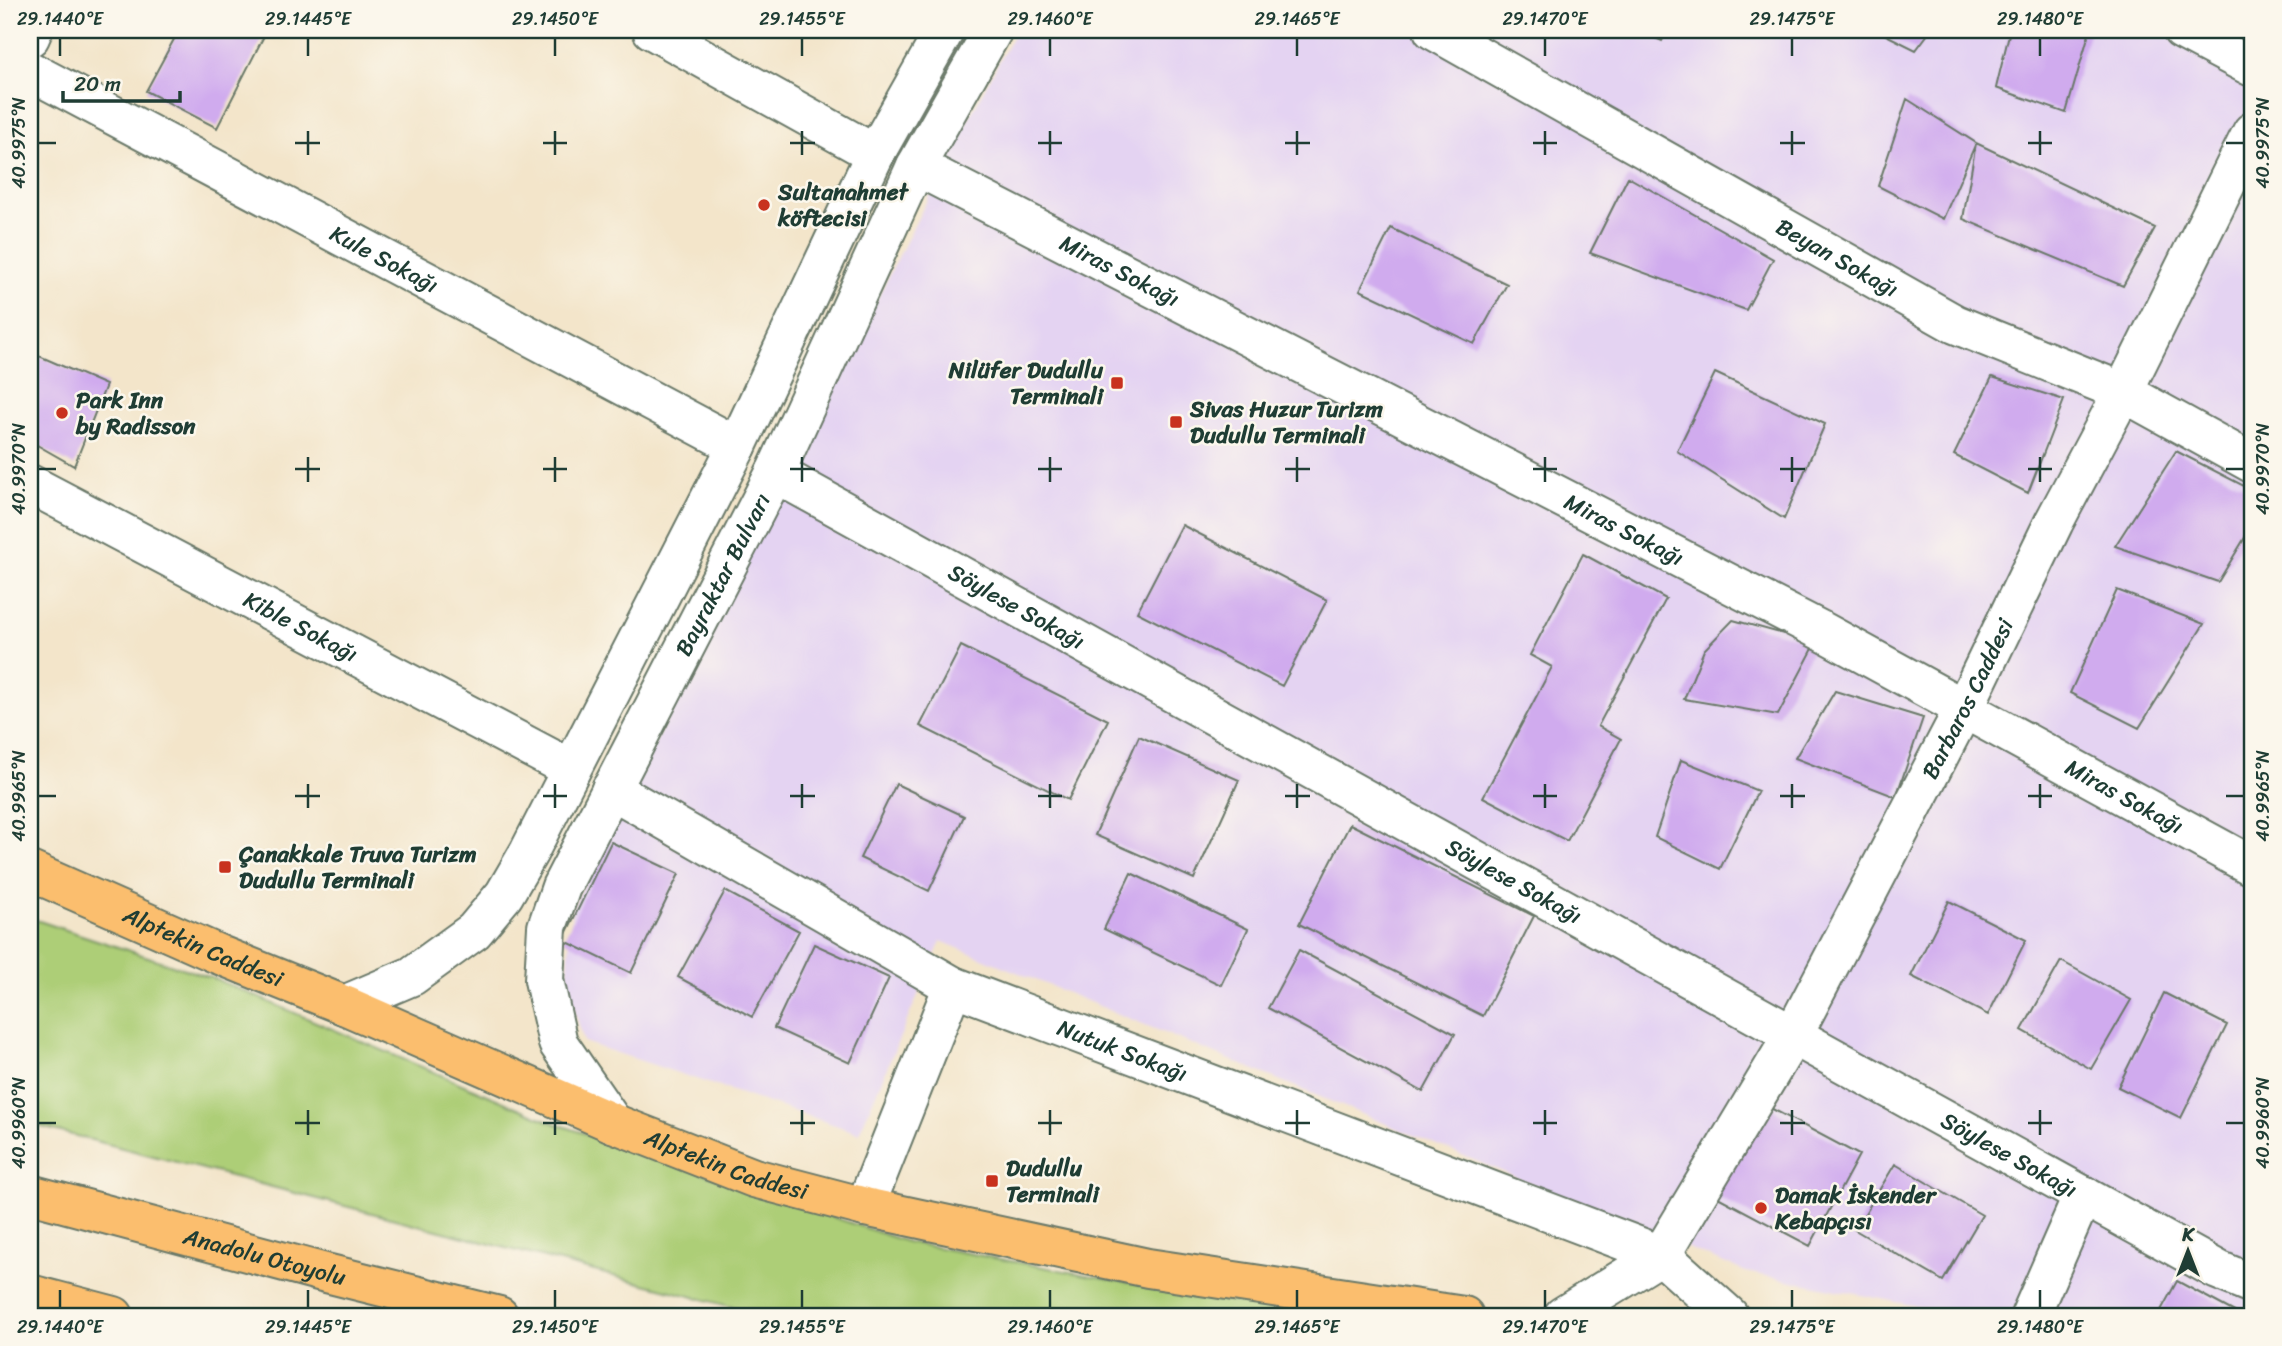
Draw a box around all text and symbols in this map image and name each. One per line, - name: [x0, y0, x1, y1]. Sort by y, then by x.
- text: 29.1440°E: [17, 3, 104, 35]
- text: 29.1445°E: [265, 3, 352, 35]
- text: 29.1450°E: [512, 3, 599, 35]
- text: 29.1455°E: [759, 3, 846, 35]
- text: 29.1460°E: [1007, 3, 1094, 35]
- text: 29.1465°E: [1255, 3, 1340, 35]
- text: 29.1470°E: [1502, 3, 1589, 35]
- text: 29.1475°E: [1750, 3, 1835, 35]
- text: 29.1480°E: [1997, 3, 2084, 35]
- scale bar: [63, 60, 180, 104]
- text: 20 m: [74, 65, 121, 103]
- text: 40.9975°N: [3, 97, 35, 189]
- text: 40.9975°N: [2247, 97, 2279, 189]
- place label: Sultanahmet köftecisi: [777, 172, 909, 239]
- marker: Sultanahmet köftecisi: [756, 197, 772, 213]
- street label: Beyan Sokağı: [1768, 207, 1907, 309]
- street label: Kule Sokağı: [322, 213, 446, 305]
- street label: Miras Sokağı: [1052, 223, 1187, 319]
- place label: Nilüfer Dudullu Terminali: [948, 350, 1105, 417]
- marker: Nilüfer Dudullu Terminali: [1109, 375, 1125, 391]
- place label: Park Inn by Radisson: [75, 380, 196, 447]
- place label: Sivas Huzur Turizm Dudullu Terminali: [1189, 389, 1383, 456]
- marker: Park Inn by Radisson: [54, 405, 70, 421]
- marker: Sivas Huzur Turizm Dudullu Terminali: [1168, 414, 1184, 430]
- text: 40.9970°N: [3, 422, 35, 515]
- text: 40.9970°N: [2247, 422, 2279, 515]
- street label: Miras Sokağı: [1557, 481, 1691, 577]
- street label: Bayraktar Bulvarı: [663, 485, 782, 664]
- street label: Söylese Sokağı: [940, 552, 1093, 661]
- street label: Kible Sokağı: [236, 579, 366, 674]
- street label: Barbaros Caddesi: [1910, 610, 2025, 786]
- street label: Miras Sokağı: [2057, 747, 2191, 846]
- text: 40.9965°N: [3, 750, 35, 842]
- text: 40.9965°N: [2247, 750, 2279, 842]
- street label: Söylese Sokağı: [1438, 827, 1590, 936]
- place label: Çanakkale Truva Turizm Dudullu Terminali: [238, 834, 477, 901]
- marker: Çanakkale Truva Turizm Dudullu Terminali: [217, 859, 233, 875]
- street label: Alptekin Caddesi: [116, 894, 290, 999]
- street label: Nutuk Sokağı: [1051, 1007, 1194, 1094]
- text: 40.9960°N: [3, 1077, 35, 1169]
- text: 40.9960°N: [2247, 1077, 2279, 1169]
- street label: Söylese Sokağı: [1933, 1100, 2085, 1209]
- street label: Alptekin Caddesi: [638, 1116, 813, 1212]
- place label: Dudullu Terminali: [1006, 1148, 1101, 1215]
- marker: Dudullu Terminali: [984, 1173, 1000, 1189]
- place label: Damak İskender Kebapçısı: [1774, 1175, 1938, 1242]
- marker: Damak İskender Kebapçısı: [1753, 1200, 1769, 1216]
- street label: Anadolu Otoyolu: [178, 1215, 350, 1298]
- north arrow: [2152, 1216, 2222, 1286]
- text: K: [2181, 1218, 2195, 1251]
- text: 29.1440°E: [17, 1311, 104, 1343]
- text: 29.1445°E: [265, 1311, 352, 1343]
- text: 29.1450°E: [512, 1311, 599, 1343]
- text: 29.1455°E: [759, 1311, 846, 1343]
- text: 29.1460°E: [1007, 1311, 1094, 1343]
- text: 29.1465°E: [1255, 1311, 1340, 1343]
- text: 29.1470°E: [1502, 1311, 1589, 1343]
- text: 29.1475°E: [1750, 1311, 1835, 1343]
- text: 29.1480°E: [1997, 1311, 2084, 1343]

